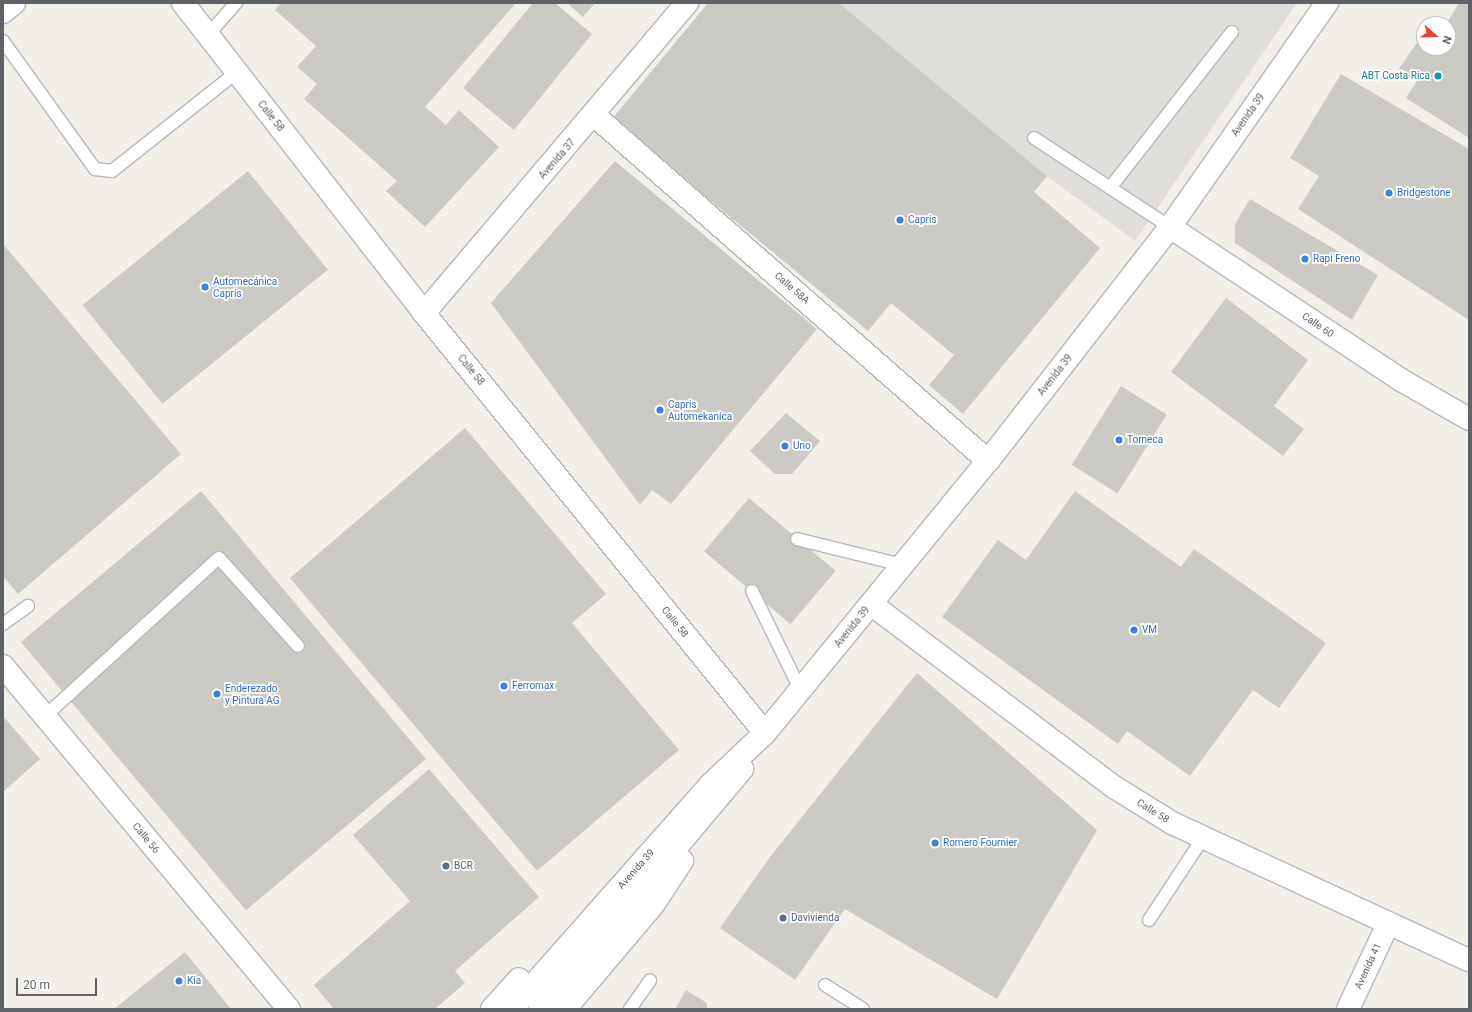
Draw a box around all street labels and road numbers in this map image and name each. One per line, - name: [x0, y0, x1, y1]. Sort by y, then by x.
- street label: Avenida 39: [1229, 91, 1267, 139]
- street label: Calle 58: [255, 98, 287, 134]
- street label: Avenida 37: [536, 137, 578, 181]
- street label: Calle 58A: [772, 270, 812, 306]
- street label: Calle 60: [1300, 310, 1336, 340]
- street label: Calle 58: [455, 352, 487, 388]
- street label: Avenida 39: [1035, 352, 1075, 398]
- street label: Calle 58: [659, 604, 691, 640]
- street label: Avenida 39: [832, 604, 872, 650]
- street label: Calle 58: [1135, 796, 1171, 826]
- street label: Calle 56: [130, 820, 162, 856]
- street label: Avenida 39: [615, 847, 657, 891]
- street label: Avenida 41: [1352, 941, 1384, 991]

